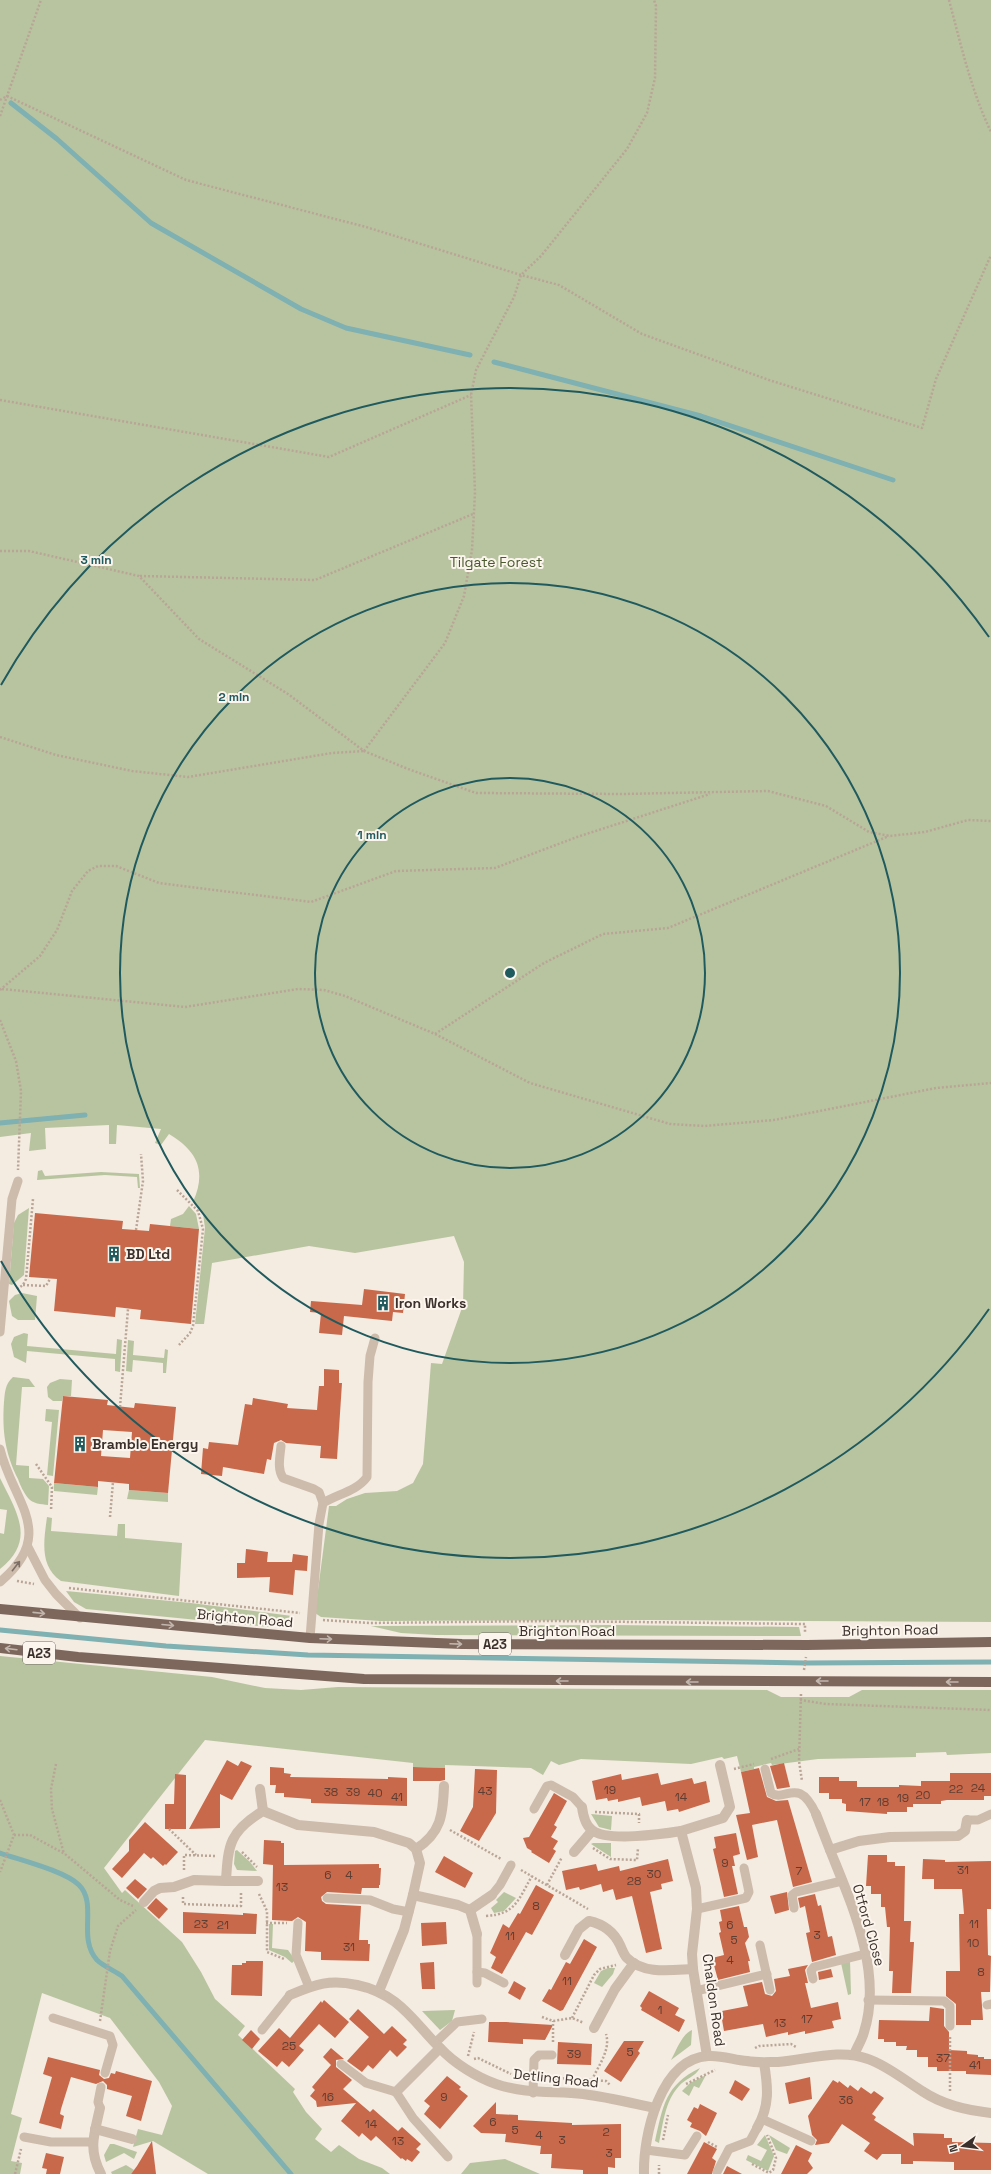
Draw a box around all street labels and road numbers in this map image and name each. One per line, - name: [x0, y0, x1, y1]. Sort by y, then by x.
- street label: Brighton Road: [196, 1605, 294, 1631]
- street label: Brighton Road: [841, 1620, 939, 1640]
- street label: Brighton Road: [519, 1622, 615, 1640]
- road number: A23: [479, 1633, 511, 1655]
- road number: A23: [23, 1642, 55, 1664]
- street label: Otford Close: [849, 1882, 889, 1968]
- street label: Chaldon Road: [699, 1953, 729, 2047]
- street label: Detling Road: [512, 2065, 600, 2091]

